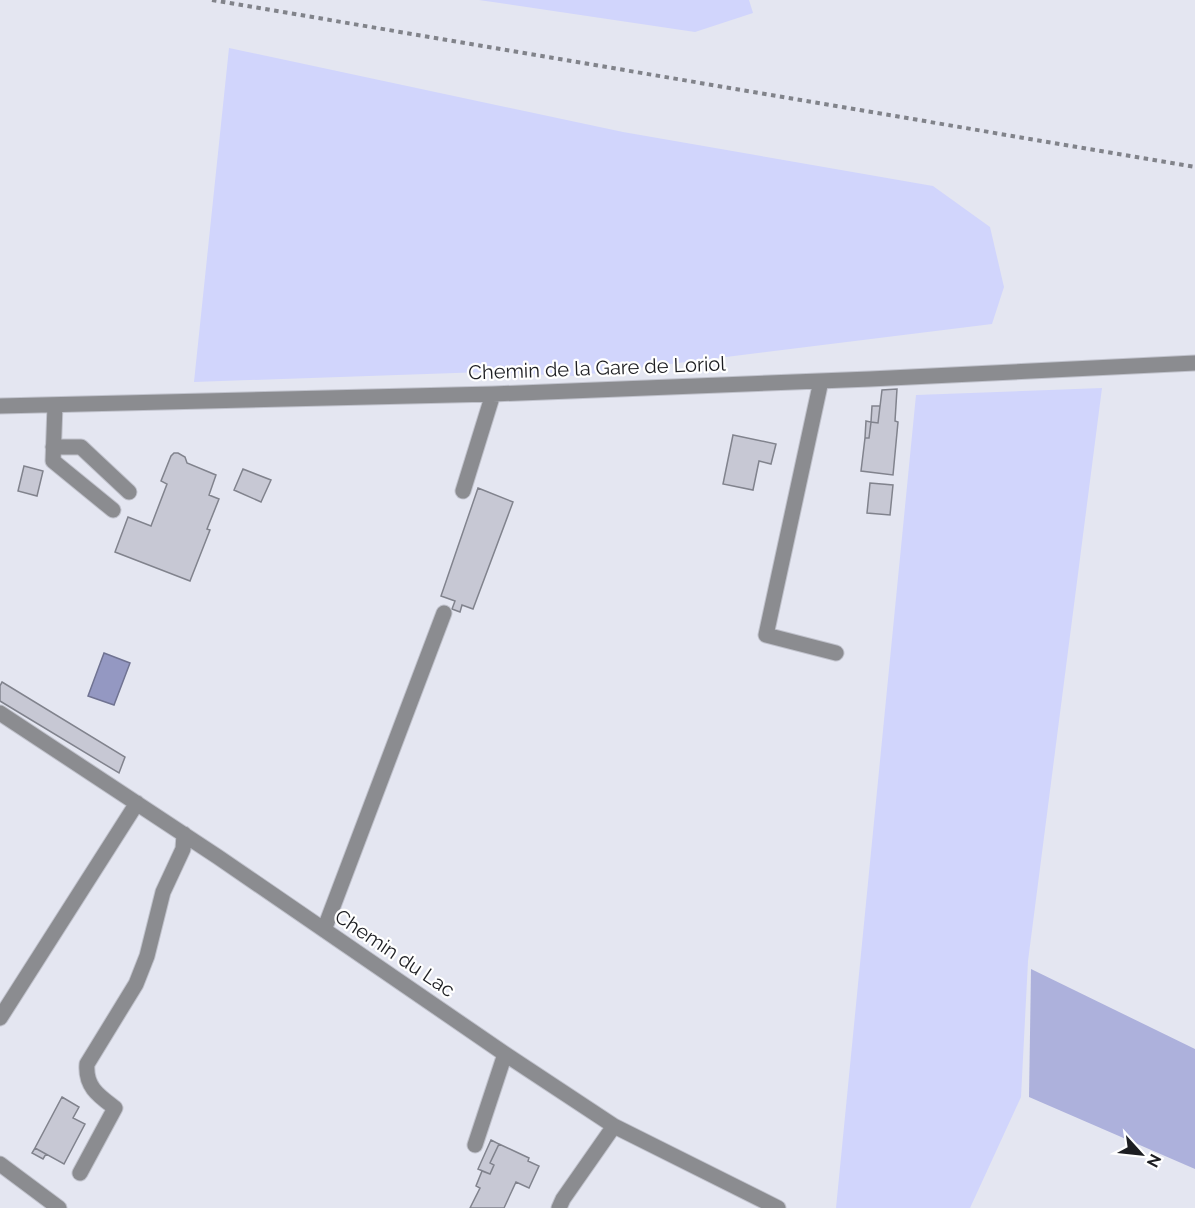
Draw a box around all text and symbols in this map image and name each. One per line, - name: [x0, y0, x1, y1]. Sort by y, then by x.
- street label: Chemin de la Gare de Loriol: [468, 351, 727, 384]
- street label: Chemin du Lac: [330, 904, 460, 1002]
- north arrow: [1111, 1124, 1171, 1184]
- text: N: [1143, 1151, 1165, 1170]

